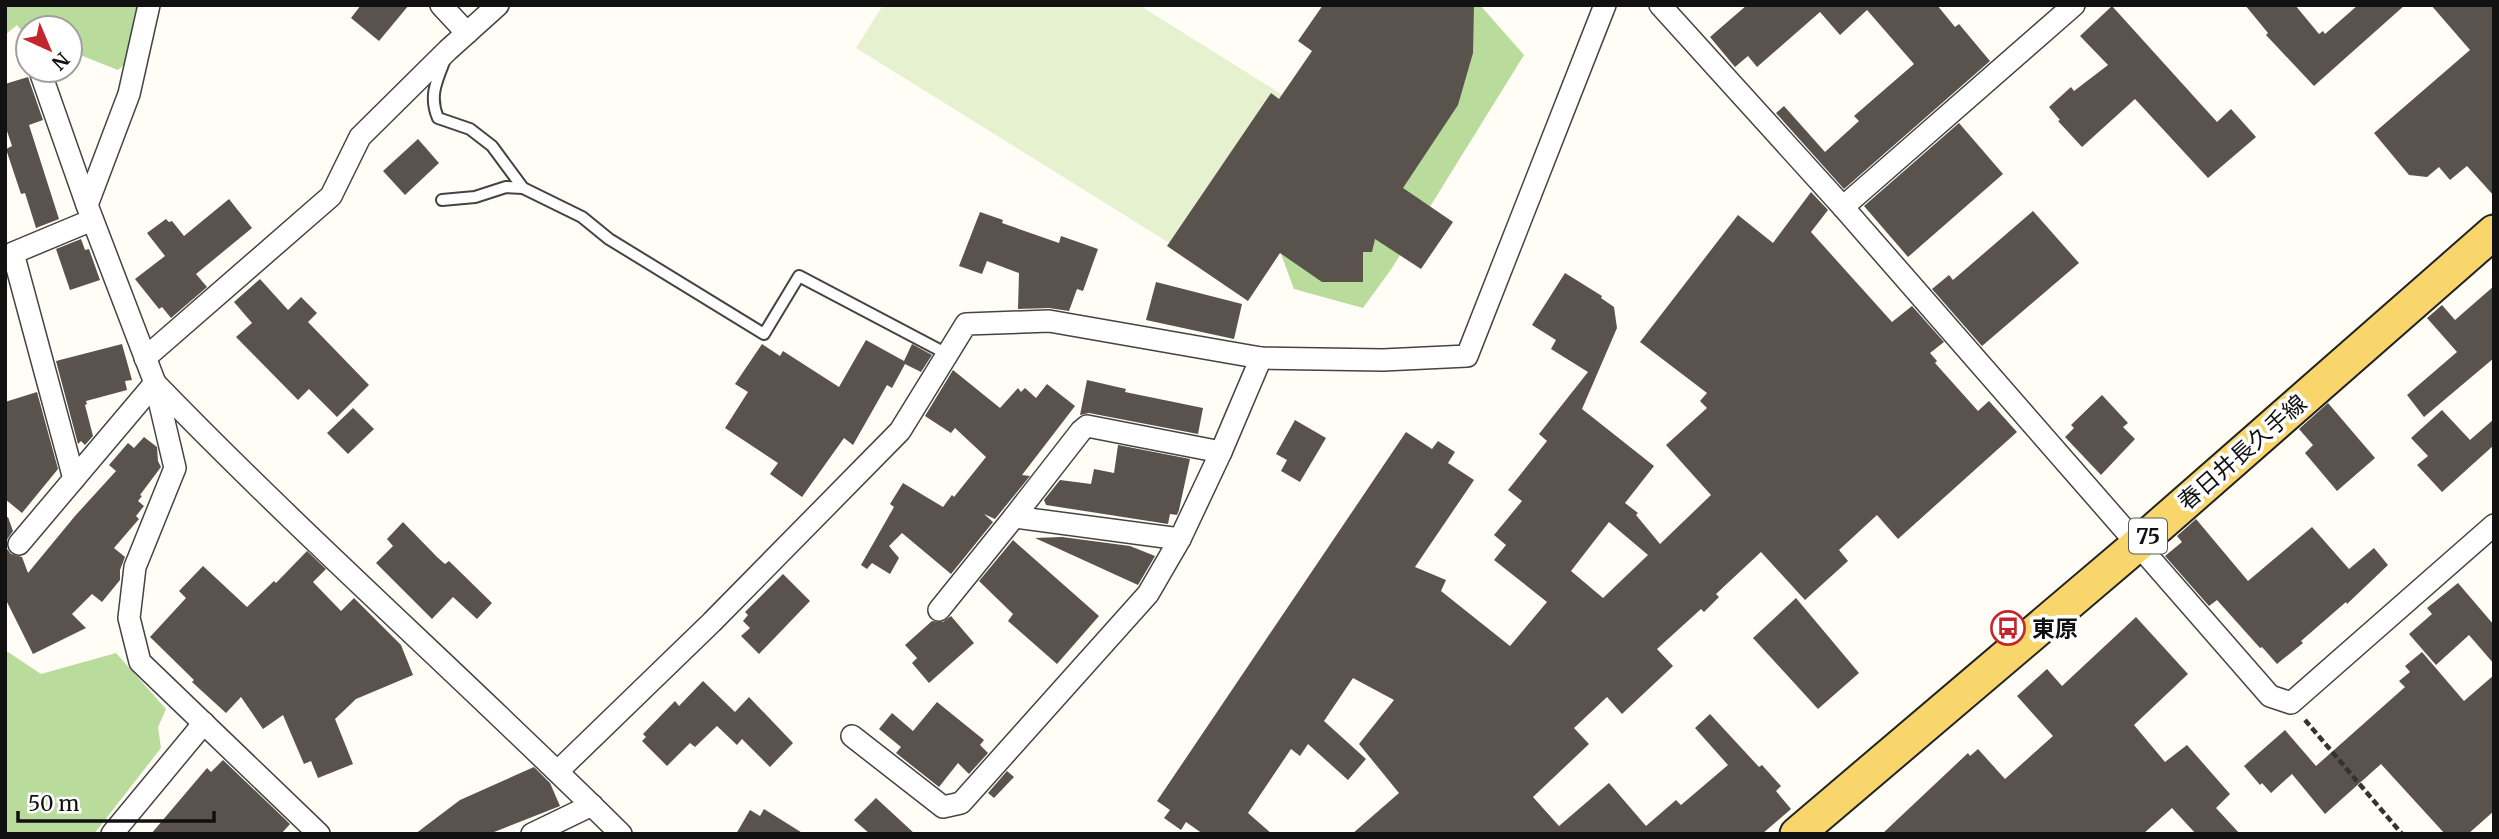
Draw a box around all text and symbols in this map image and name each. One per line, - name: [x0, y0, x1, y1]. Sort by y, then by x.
- north arrow: [14, 14, 84, 84]
- text: N: [47, 47, 75, 75]
- street label: 春日井長久手線: [2172, 388, 2312, 516]
- road number: 75: [2129, 518, 2167, 554]
- bus stop icon: 東原: [1989, 609, 2027, 647]
- place label: 東原: [2032, 614, 2078, 643]
- scale bar: [18, 780, 214, 824]
- text: 50 m: [28, 790, 79, 817]

